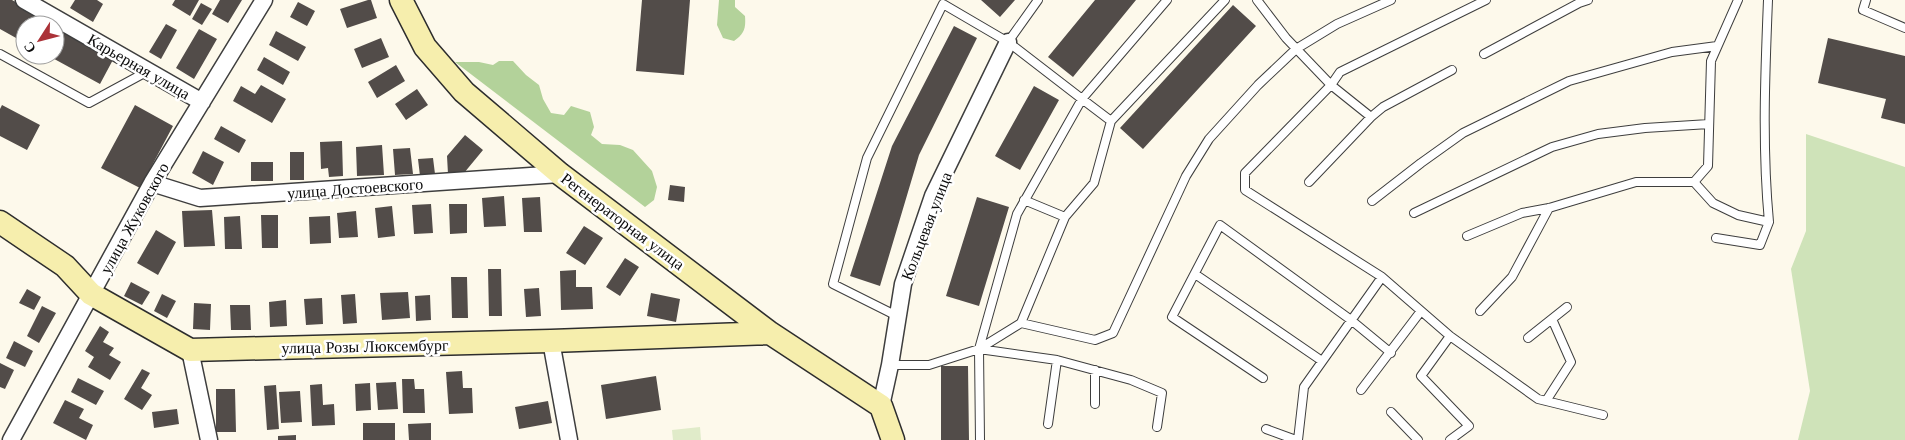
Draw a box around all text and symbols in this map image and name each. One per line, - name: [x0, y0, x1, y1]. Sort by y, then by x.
- north arrow: [15, 15, 65, 65]
- street label: Карьерная улица: [84, 29, 194, 103]
- text: С: [19, 38, 40, 57]
- street label: улица Жуковского: [95, 159, 173, 277]
- street label: Регенераторная улица: [557, 168, 689, 274]
- street label: Кольцевая улица: [896, 169, 956, 283]
- street label: улица Достоевского: [286, 173, 424, 203]
- street label: улица Розы Люксембург: [281, 335, 449, 357]

